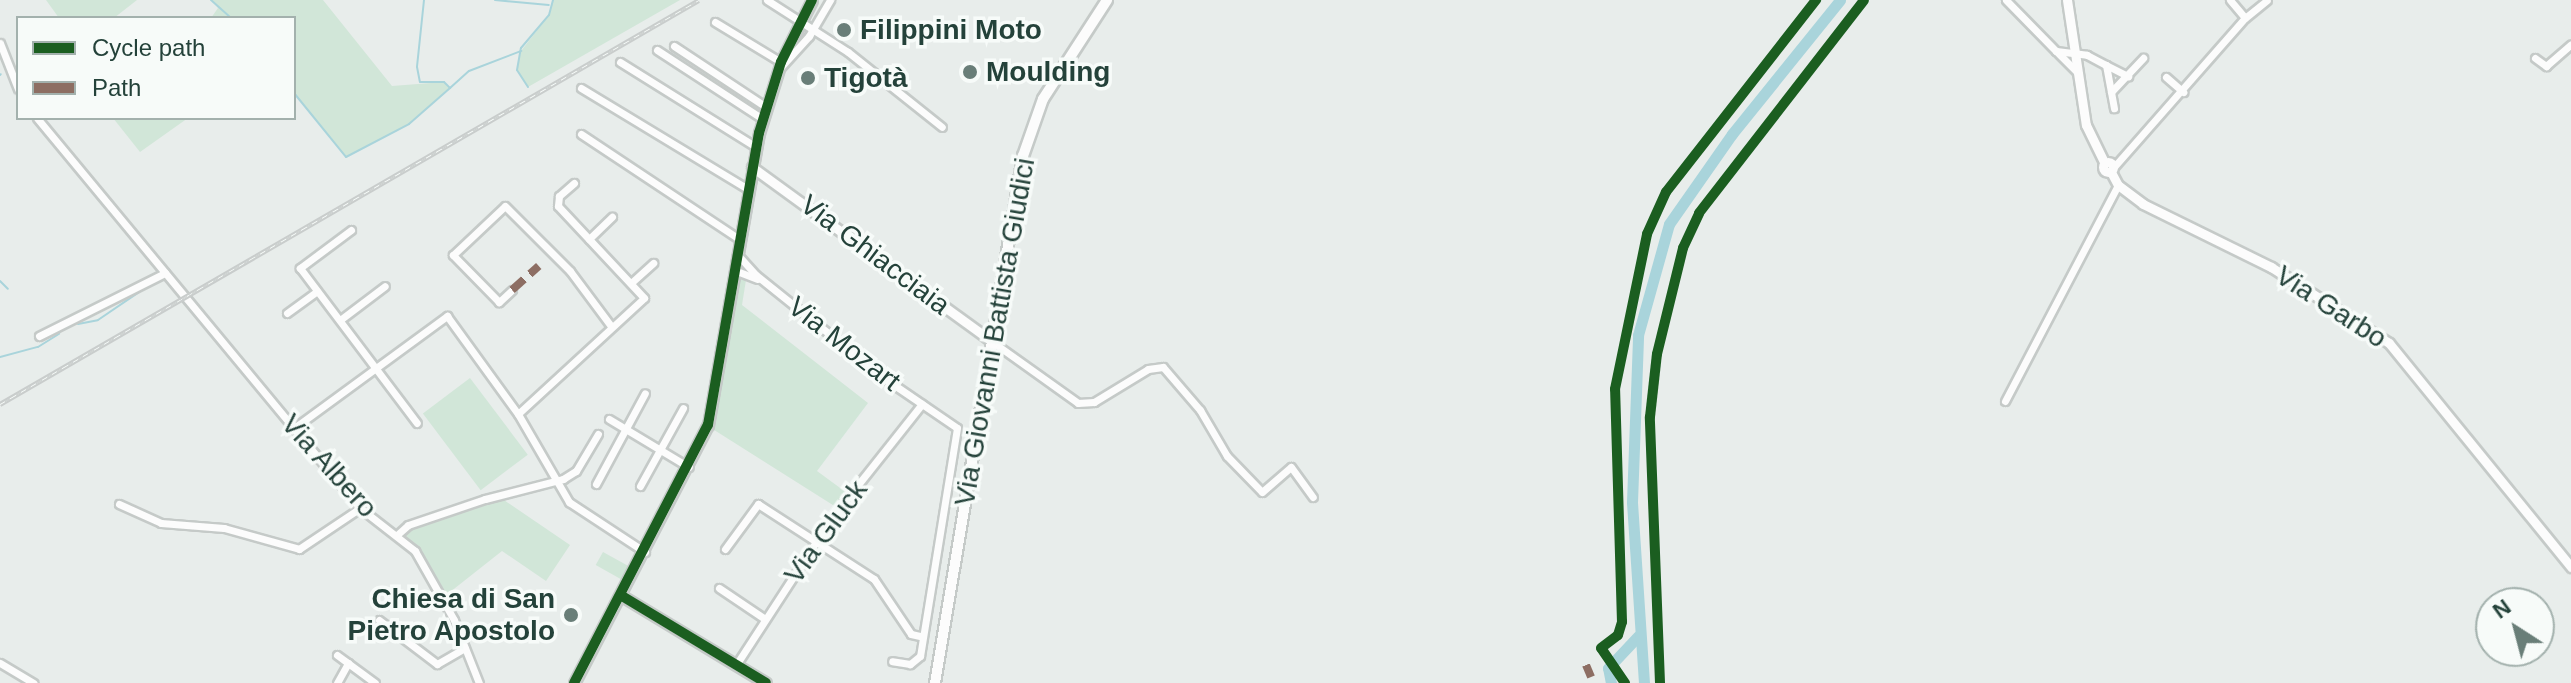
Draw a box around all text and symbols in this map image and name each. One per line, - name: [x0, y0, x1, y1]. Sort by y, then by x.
- place label: Filippini Moto: [860, 13, 1042, 47]
- legend: [16, 16, 296, 120]
- marker: Filippini Moto: [835, 21, 853, 39]
- text: Cycle path: [92, 34, 205, 61]
- place label: Moulding: [986, 55, 1110, 89]
- place label: Tigotà: [824, 61, 907, 95]
- marker: Moulding: [961, 63, 979, 81]
- marker: Tigotà: [799, 69, 817, 87]
- text: Path: [92, 74, 141, 101]
- street label: Via Giovanni Battista Giudici: [948, 155, 1042, 509]
- street label: Via Ghiacciaia: [794, 188, 956, 322]
- street label: Via Garbo: [2269, 259, 2393, 355]
- street label: Via Mozart: [781, 290, 907, 398]
- street label: Via Albero: [273, 407, 385, 525]
- street label: Via Gluck: [777, 474, 875, 590]
- place label: Chiesa di San Pietro Apostolo: [347, 582, 555, 648]
- north arrow: [2475, 587, 2555, 667]
- text: N: [2488, 594, 2516, 624]
- marker: Chiesa di San Pietro Apostolo: [562, 606, 580, 624]

